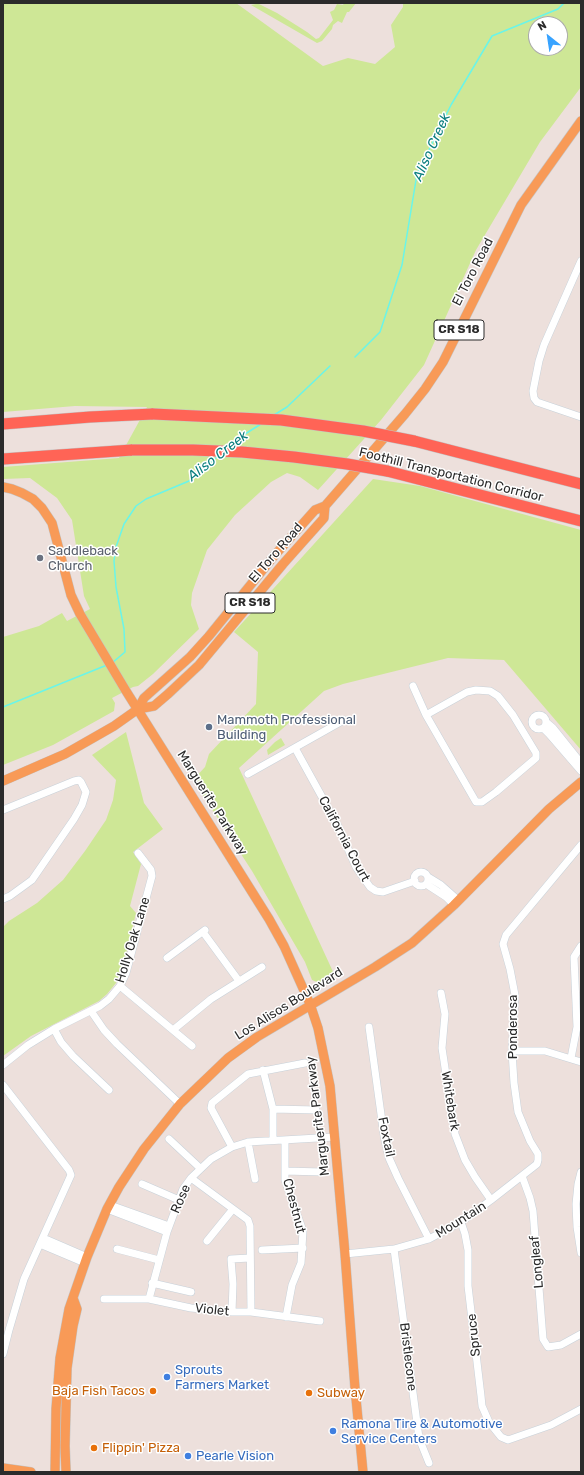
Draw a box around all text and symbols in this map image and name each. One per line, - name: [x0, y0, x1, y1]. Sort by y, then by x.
- north arrow: [528, 16, 568, 56]
- text: N: [536, 18, 549, 34]
- water label: Aliso Creek: [410, 111, 454, 183]
- street label: El Toro Road: [449, 235, 497, 309]
- road number: CR S18: [434, 320, 484, 340]
- water label: Aliso Creek: [184, 427, 252, 485]
- street label: Foothill Transportation Corridor: [357, 445, 545, 505]
- street label: El Toro Road: [246, 520, 306, 586]
- place label: Saddleback Church: [48, 543, 118, 574]
- marker: Saddleback Church: [35, 553, 45, 563]
- road number: CR S18: [225, 593, 275, 613]
- place label: Mammoth Professional Building: [217, 712, 356, 743]
- marker: Mammoth Professional Building: [204, 722, 214, 732]
- street label: Marguerite Parkway: [174, 748, 250, 858]
- street label: California Court: [315, 793, 373, 885]
- street label: Holly Oak Lane: [113, 895, 153, 985]
- street label: Los Alisos Boulevard: [232, 964, 346, 1044]
- street label: Ponderosa: [505, 995, 521, 1059]
- street label: Marguerite Parkway: [303, 1055, 333, 1177]
- street label: Whitebark: [438, 1070, 462, 1132]
- street label: Foxtail: [374, 1116, 398, 1158]
- street label: Chestnut: [279, 1177, 309, 1235]
- street label: Rose: [168, 1182, 194, 1216]
- street label: Mountain: [433, 1198, 489, 1242]
- street label: Longleaf: [527, 1235, 547, 1289]
- street label: Violet: [194, 1300, 230, 1320]
- street label: Spruce: [464, 1313, 484, 1357]
- street label: Bristlecone: [396, 1322, 420, 1392]
- place label: Sprouts Farmers Market: [175, 1362, 269, 1393]
- marker: Sprouts Farmers Market: [162, 1372, 172, 1382]
- place label: Baja Fish Tacos: [52, 1383, 145, 1399]
- place label: Subway: [317, 1385, 365, 1401]
- marker: Baja Fish Tacos: [148, 1386, 158, 1396]
- marker: Subway: [304, 1388, 314, 1398]
- place label: Ramona Tire & Automotive Service Centers: [341, 1416, 502, 1447]
- marker: Ramona Tire & Automotive Service Centers: [328, 1426, 338, 1436]
- place label: Flippin' Pizza: [102, 1440, 180, 1456]
- marker: Flippin' Pizza: [89, 1443, 99, 1453]
- place label: Pearle Vision: [196, 1448, 274, 1464]
- marker: Pearle Vision: [183, 1451, 193, 1461]

